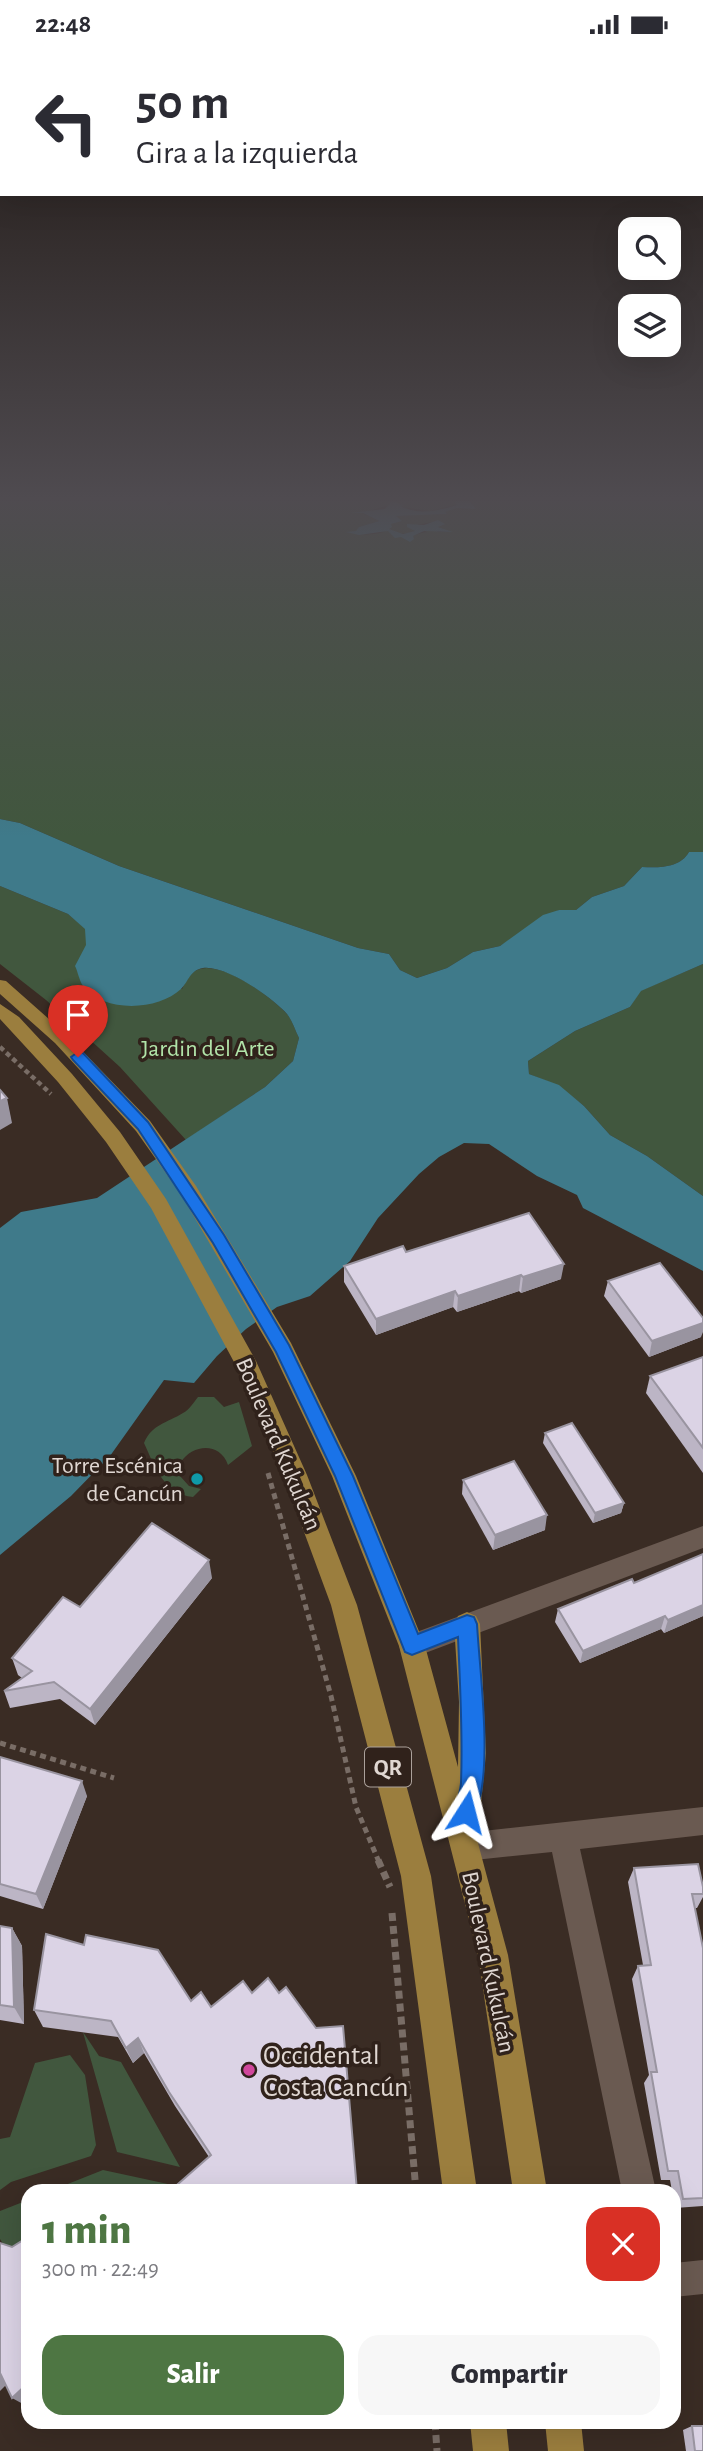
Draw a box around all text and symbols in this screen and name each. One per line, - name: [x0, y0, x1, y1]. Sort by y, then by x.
- text: 22:48: [35, 11, 91, 37]
- icon: left: [21, 77, 112, 168]
- text: 50 m: [136, 79, 230, 128]
- text: Gira a la izquierda: [136, 137, 358, 169]
- map controls: [618, 217, 681, 357]
- button: search: [618, 217, 681, 280]
- button: layers: [618, 294, 681, 357]
- pin: [48, 985, 108, 1057]
- icon: arrive: [59, 996, 97, 1034]
- park label: Jardin del Arte: [141, 1037, 275, 1061]
- street label: Boulevard Kukulcán: [231, 1355, 325, 1534]
- place label: Torre Escénica de Cancún: [52, 1454, 183, 1506]
- marker: Torre Escénica de Cancún: [189, 1471, 205, 1487]
- road number: QR: [365, 1747, 411, 1786]
- position arrow: [429, 1775, 503, 1849]
- street label: Boulevard Kukulcán: [457, 1869, 519, 2055]
- place label: Occidental Costa Cancún: [263, 2042, 409, 2102]
- marker: Occidental Costa Cancún: [241, 2062, 257, 2078]
- button: close: [586, 2207, 660, 2281]
- text: 1 min: [42, 2209, 131, 2251]
- text: 300 m · 22:49: [42, 2258, 159, 2281]
- button: Salir: [42, 2335, 344, 2415]
- button: Compartir: [358, 2335, 660, 2415]

